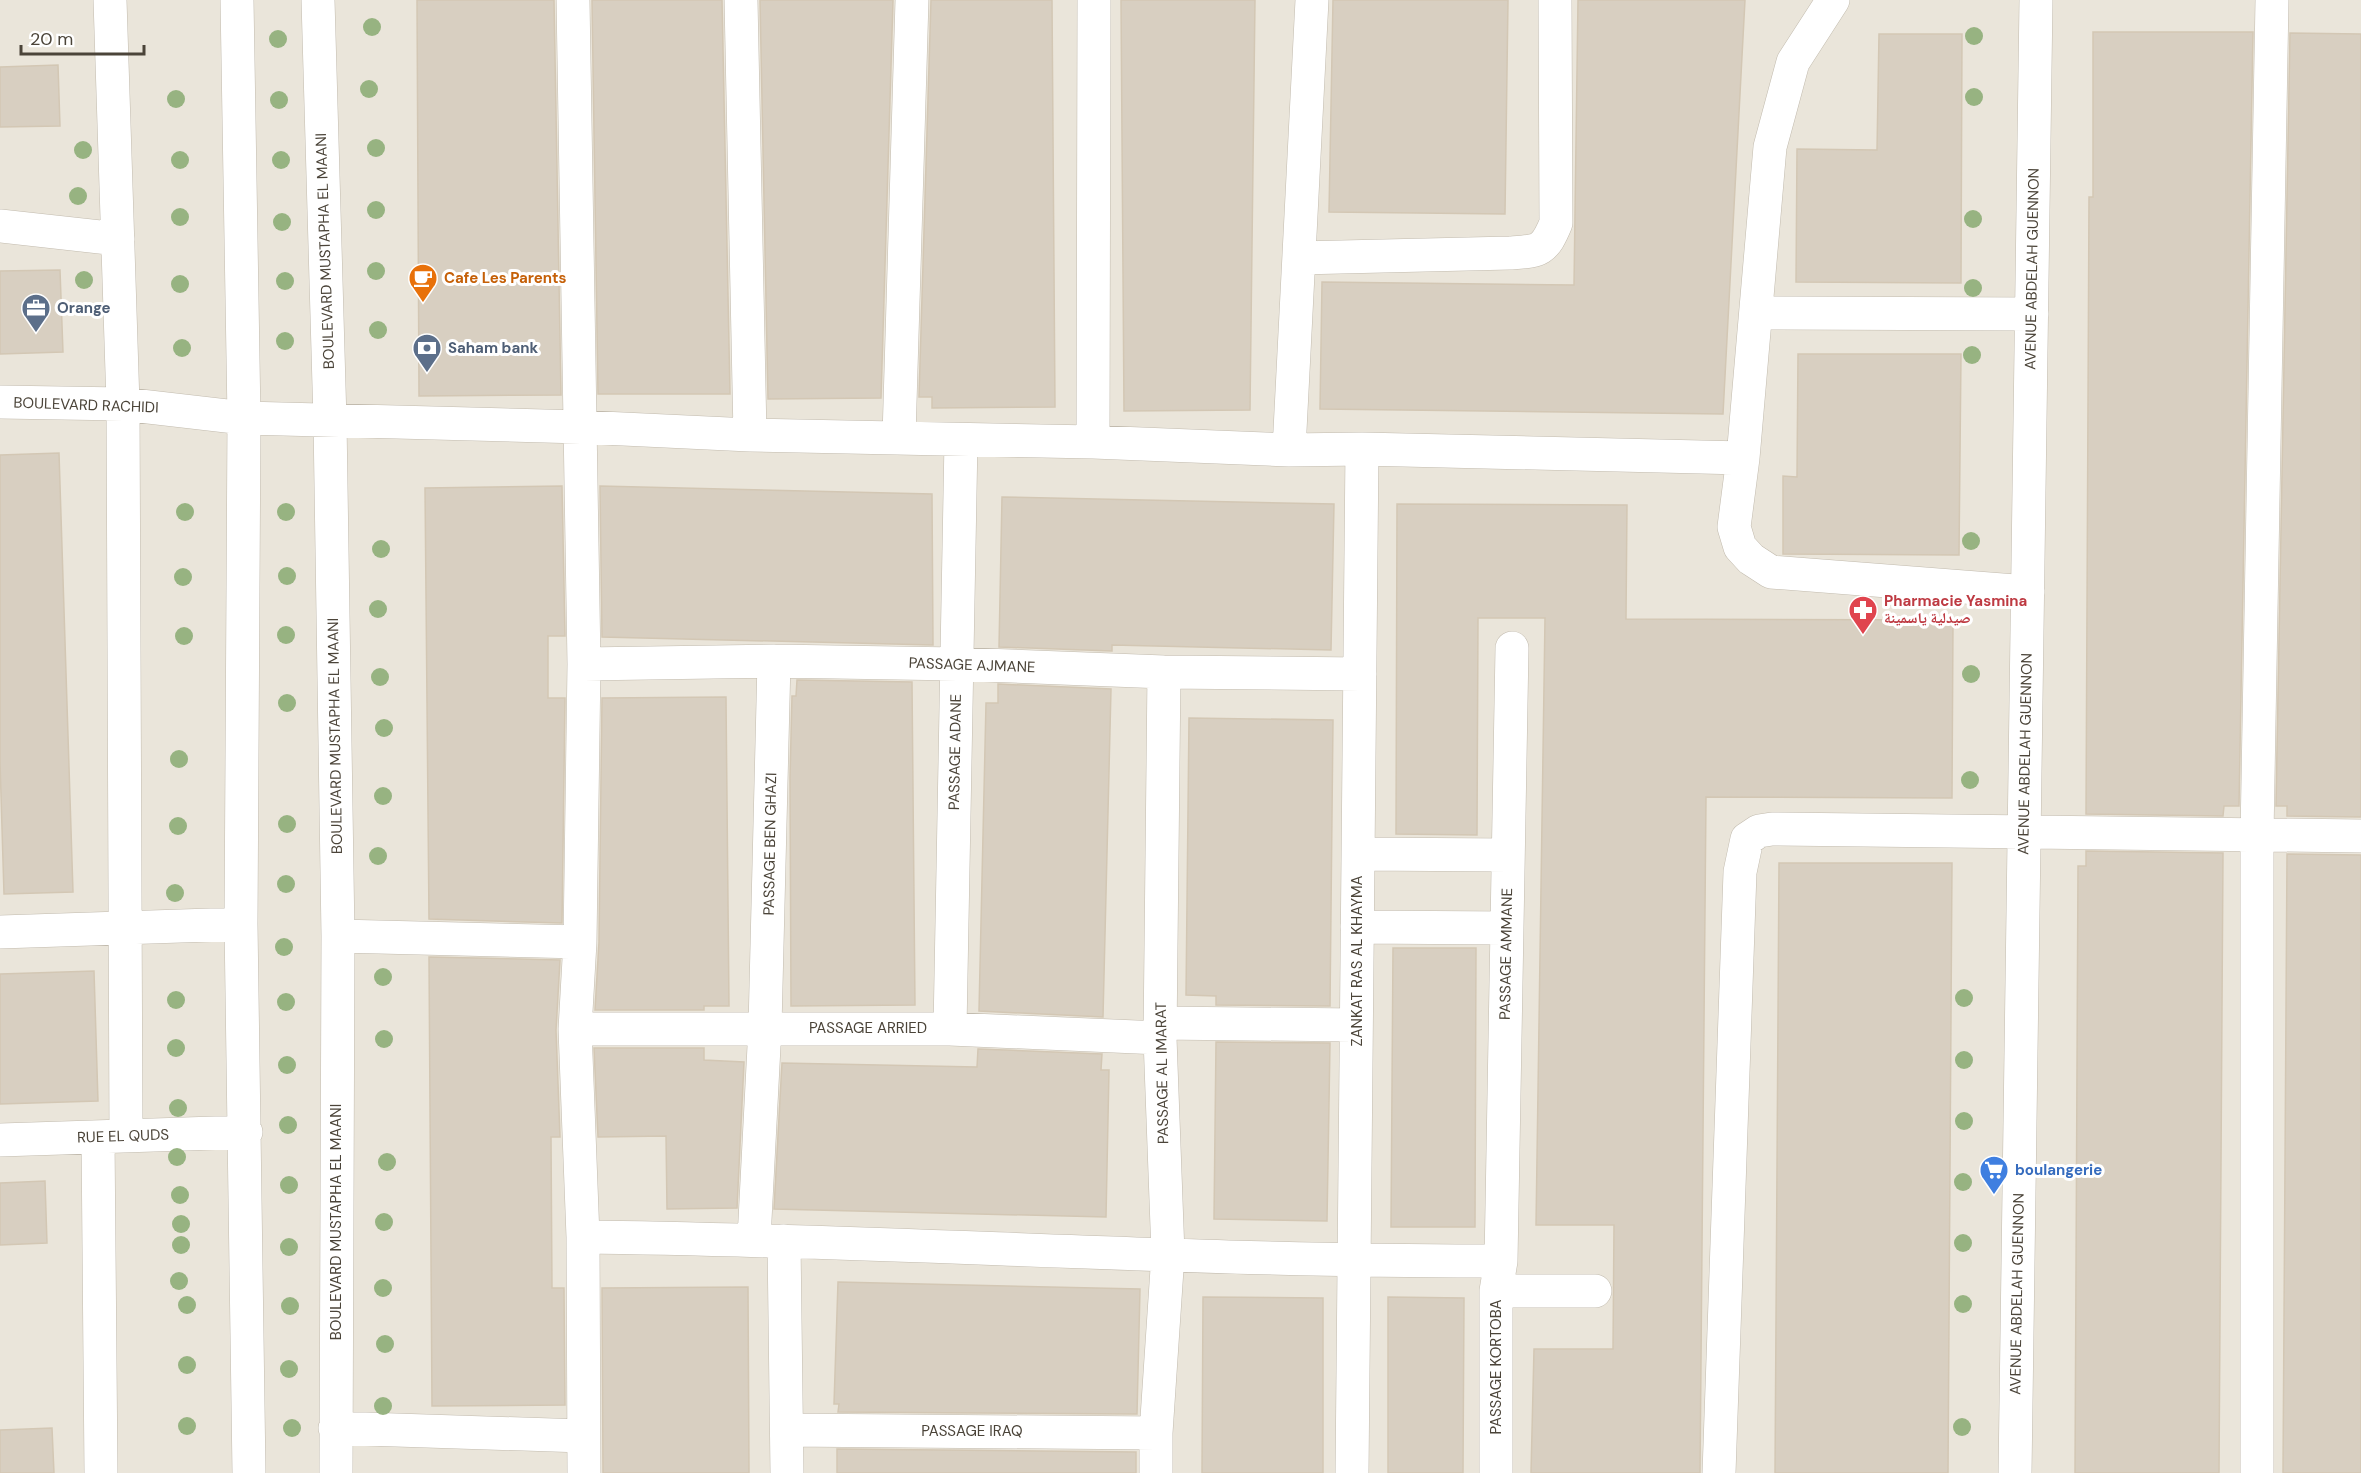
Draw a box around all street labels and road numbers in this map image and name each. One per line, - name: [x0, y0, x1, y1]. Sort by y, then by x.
- street label: BOULEVARD MUSTAPHA EL MAANI: [311, 133, 339, 369]
- street label: AVENUE ABDELAH GUENNON: [2020, 168, 2044, 370]
- street label: BOULEVARD RACHIDI: [13, 392, 159, 418]
- street label: BOULEVARD MUSTAPHA EL MAANI: [323, 618, 347, 854]
- street label: PASSAGE AJMANE: [908, 653, 1036, 677]
- street label: AVENUE ABDELAH GUENNON: [2013, 653, 2037, 855]
- street label: PASSAGE ADANE: [944, 694, 966, 810]
- street label: PASSAGE BEN GHAZI: [759, 772, 781, 916]
- street label: ZANKAT RAS AL KHAYMA: [1347, 876, 1367, 1046]
- street label: PASSAGE AMMANE: [1495, 888, 1517, 1020]
- street label: PASSAGE AL IMARAT: [1151, 1002, 1173, 1144]
- street label: PASSAGE ARRIED: [809, 1018, 927, 1038]
- street label: BOULEVARD MUSTAPHA EL MAANI: [326, 1104, 346, 1340]
- street label: RUE EL QUDS: [77, 1124, 170, 1148]
- street label: AVENUE ABDELAH GUENNON: [2005, 1193, 2029, 1395]
- street label: PASSAGE KORTOBA: [1486, 1300, 1506, 1434]
- street label: PASSAGE IRAQ: [921, 1421, 1023, 1441]

